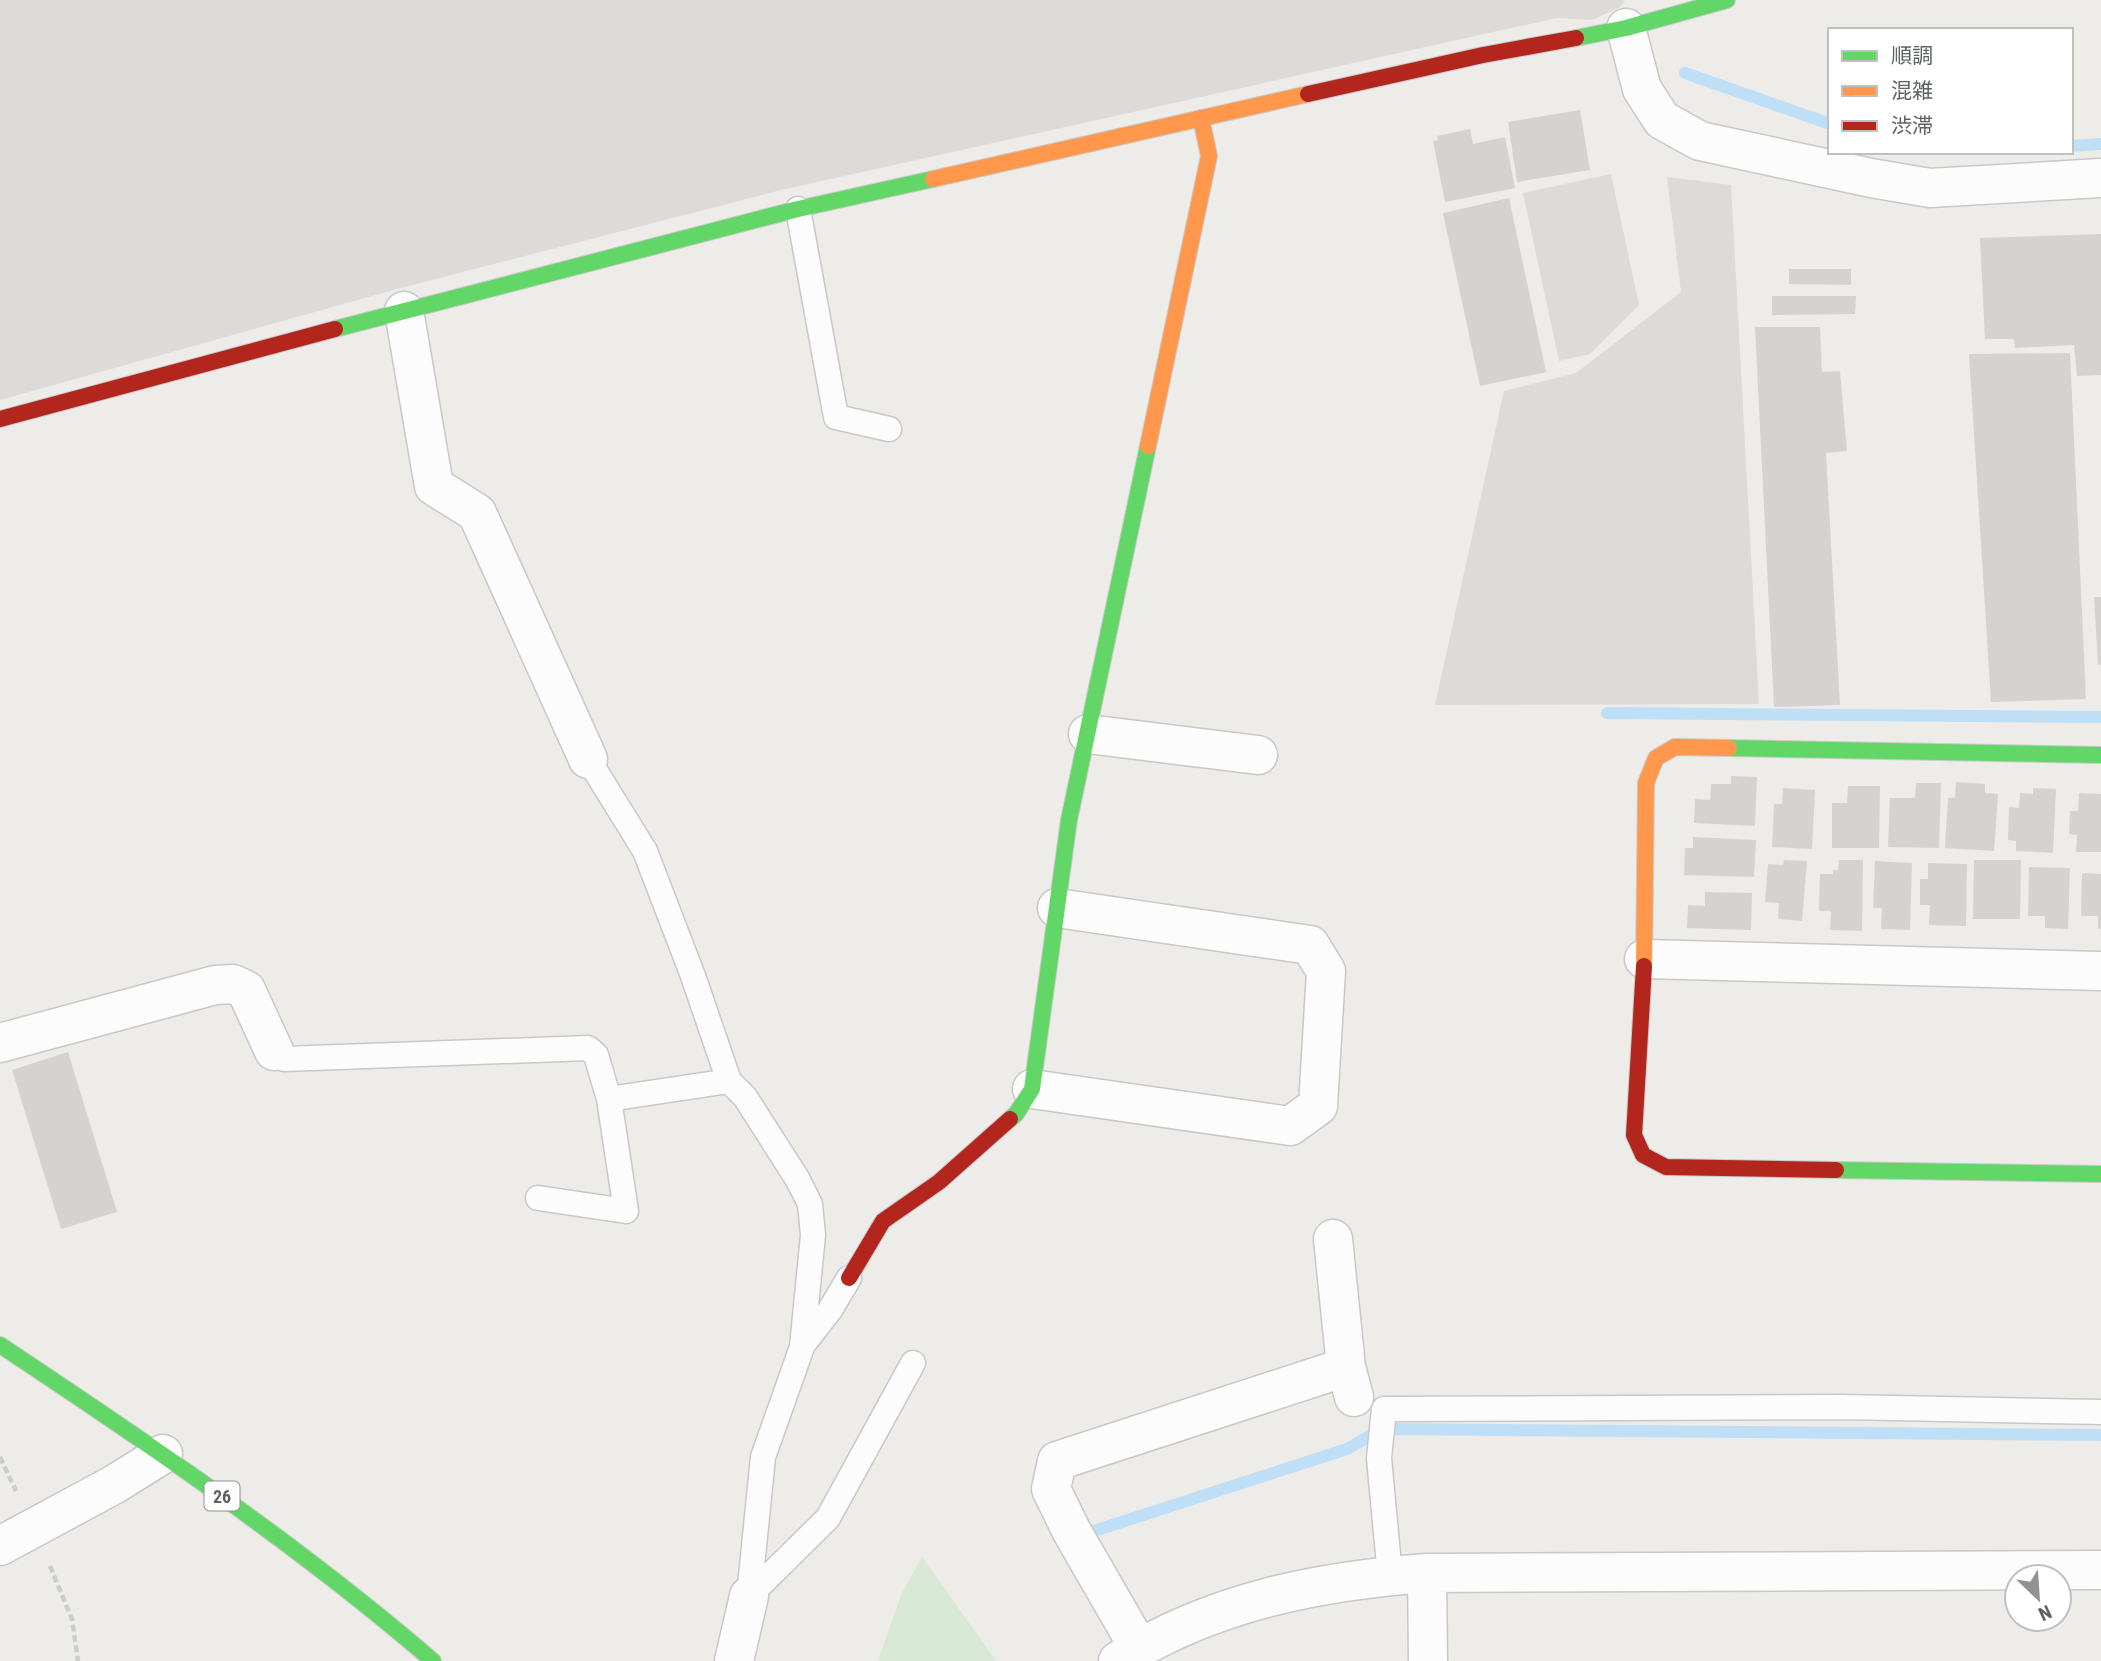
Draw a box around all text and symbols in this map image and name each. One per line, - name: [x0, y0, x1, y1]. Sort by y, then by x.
- legend: [1828, 28, 2073, 154]
- text: 順調: [1891, 44, 1933, 68]
- text: 混雑: [1891, 79, 1933, 103]
- text: 渋滞: [1891, 114, 1933, 138]
- road number: 26: [204, 1482, 240, 1511]
- north arrow: [2003, 1563, 2073, 1633]
- text: N: [2035, 1600, 2055, 1626]

